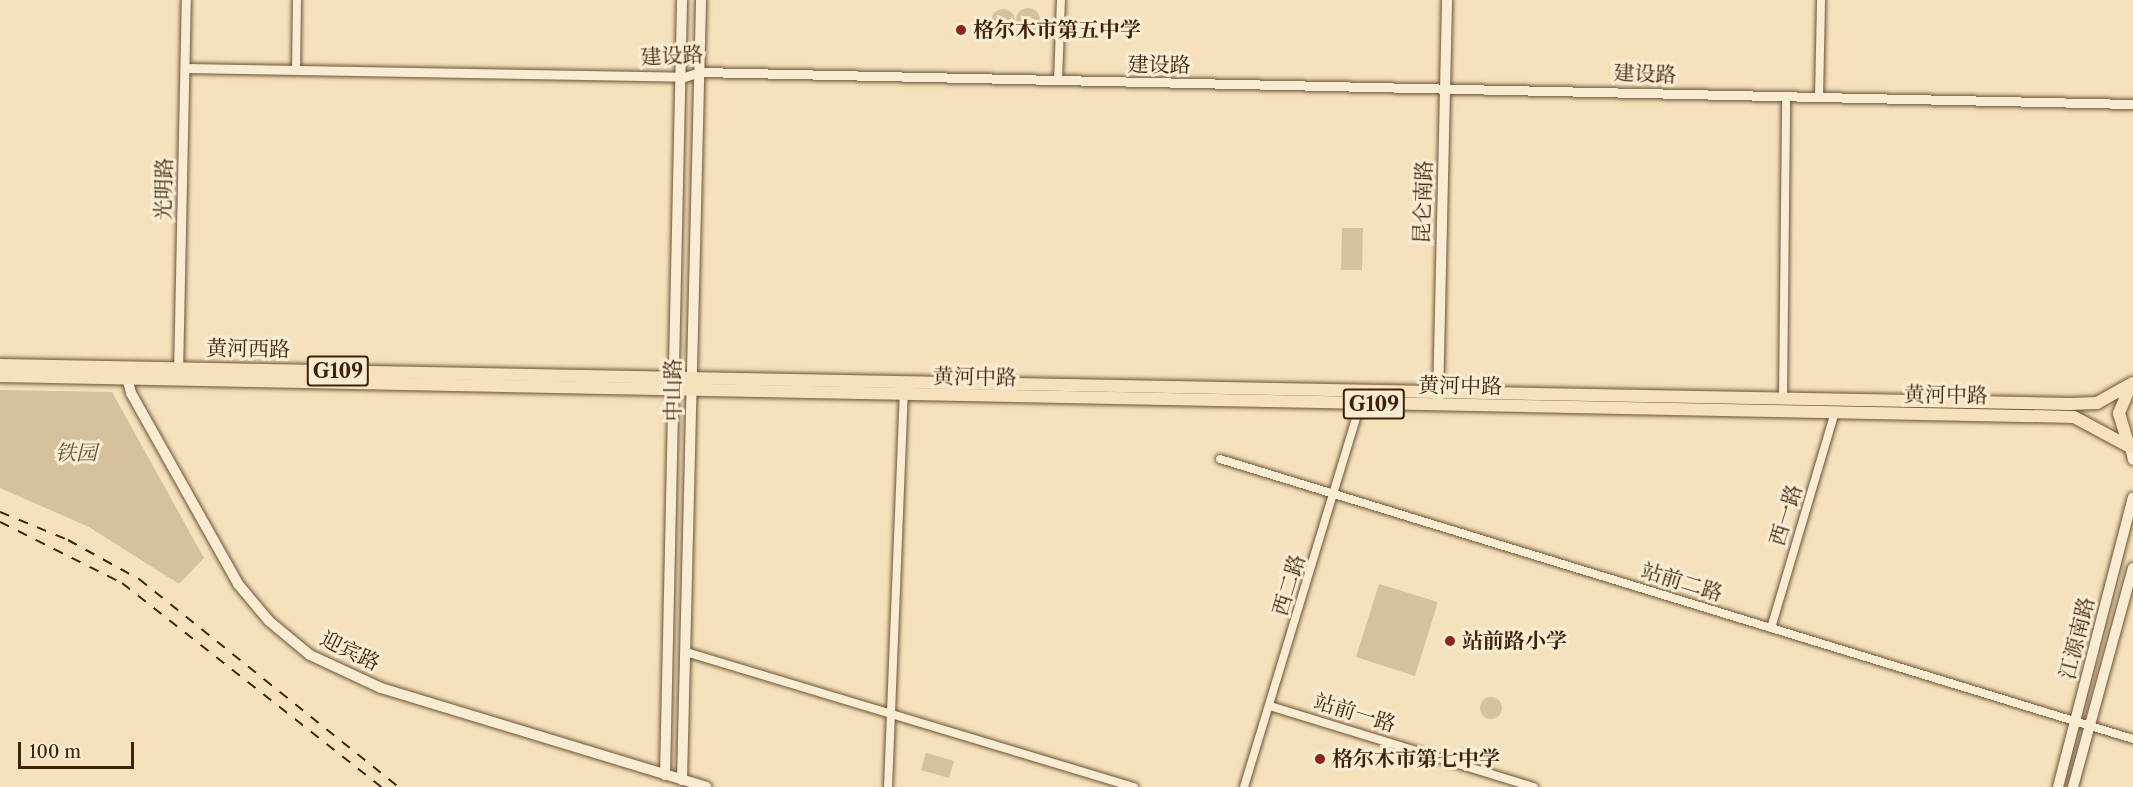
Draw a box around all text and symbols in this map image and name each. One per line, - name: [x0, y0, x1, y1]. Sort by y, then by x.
- place label: 格尔木市第五中学: [973, 17, 1141, 43]
- marker: 格尔木市第五中学: [954, 23, 968, 37]
- street label: 建设路: [640, 42, 704, 70]
- street label: 建设路: [1127, 52, 1191, 78]
- street label: 建设路: [1613, 60, 1677, 88]
- street label: 光明路: [151, 157, 177, 221]
- street label: 昆仑南路: [1409, 160, 1437, 244]
- street label: 黄河西路: [206, 336, 290, 362]
- road number: G109: [306, 354, 370, 388]
- street label: 中山路: [660, 359, 686, 421]
- street label: 黄河中路: [933, 364, 1017, 390]
- street label: 黄河中路: [1418, 373, 1502, 399]
- street label: 黄河中路: [1904, 382, 1988, 408]
- road number: G109: [1342, 387, 1406, 421]
- park label: 铁园: [55, 440, 97, 466]
- street label: 西一路: [1765, 481, 1807, 549]
- street label: 西二路: [1268, 551, 1310, 619]
- street label: 站前二路: [1638, 558, 1726, 606]
- street label: 江源南路: [2055, 594, 2099, 682]
- street label: 迎宾路: [316, 626, 384, 676]
- place label: 站前路小学: [1462, 628, 1567, 654]
- marker: 站前路小学: [1443, 634, 1457, 648]
- street label: 站前一路: [1311, 689, 1399, 737]
- scale bar: [21, 730, 136, 768]
- text: 100 m: [29, 741, 81, 763]
- place label: 格尔木市第七中学: [1332, 746, 1500, 772]
- marker: 格尔木市第七中学: [1313, 752, 1327, 766]

